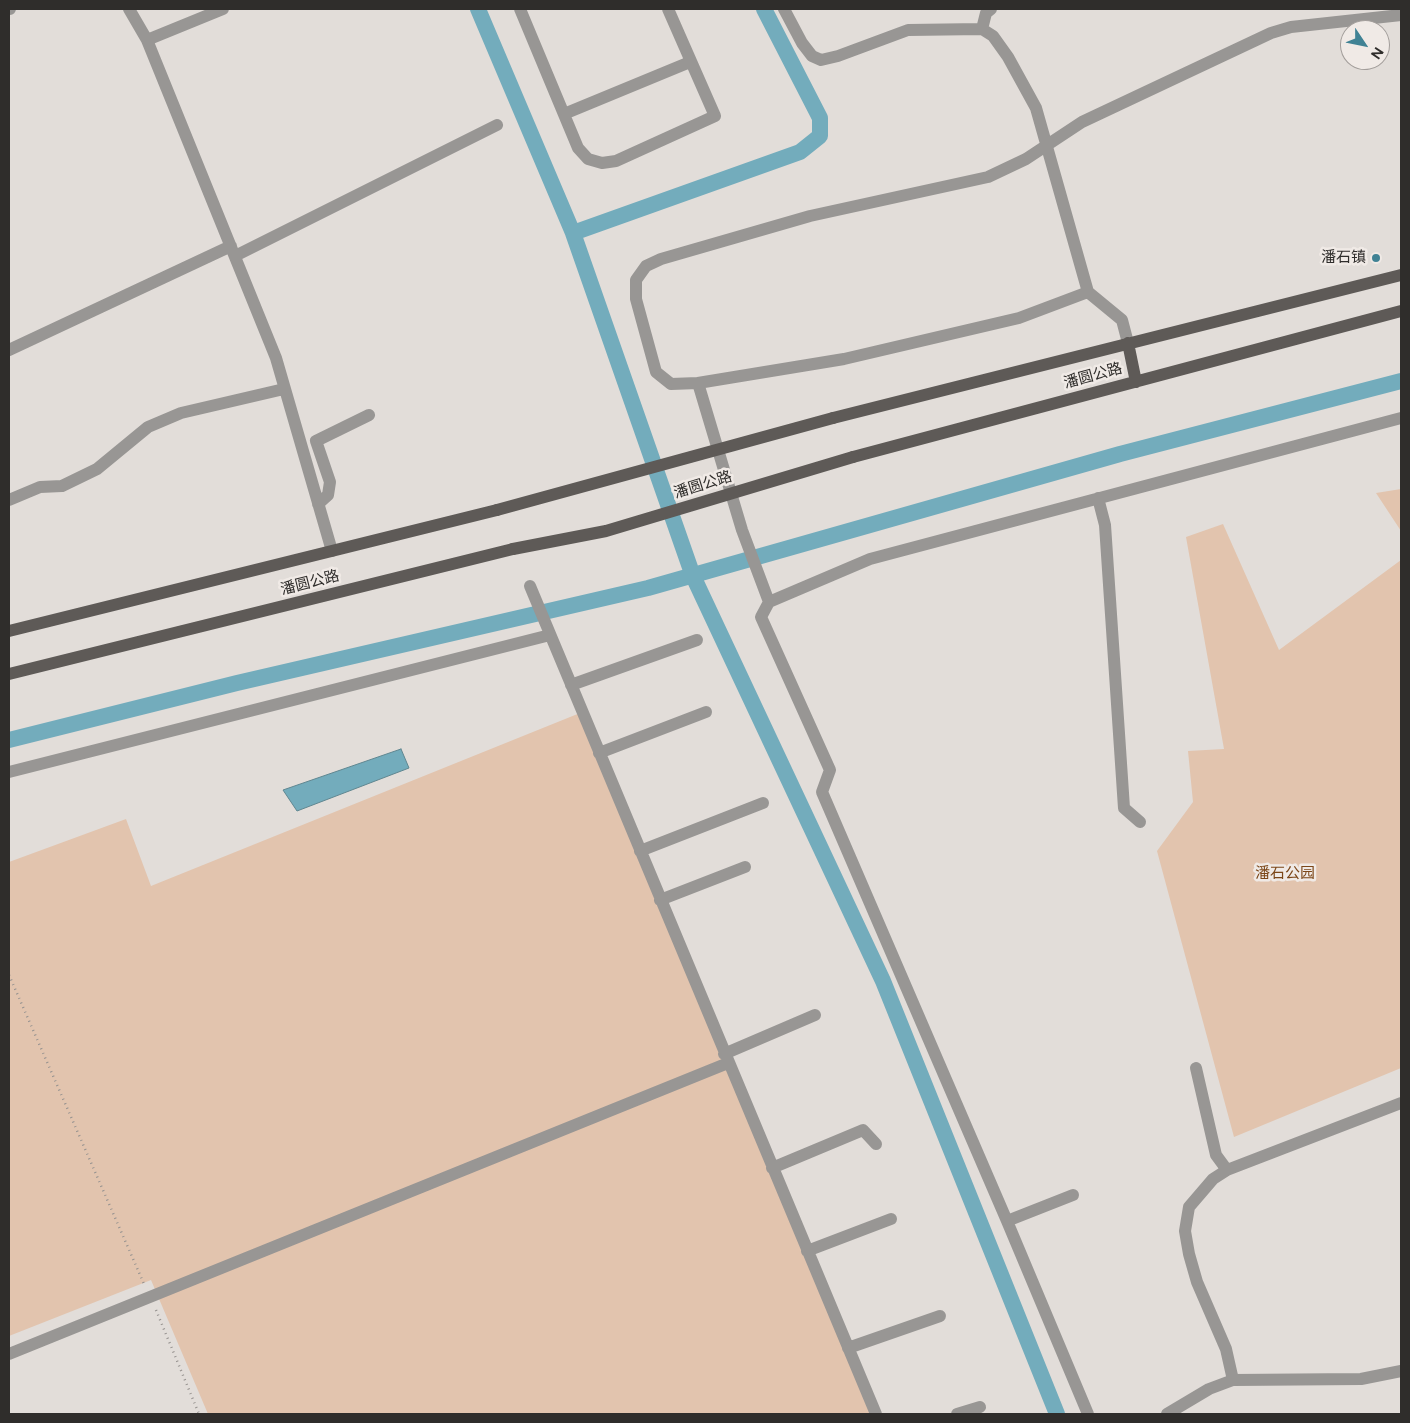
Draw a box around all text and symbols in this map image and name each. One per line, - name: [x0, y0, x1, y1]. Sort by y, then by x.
- north arrow: [1340, 20, 1390, 70]
- text: N: [1367, 44, 1387, 62]
- place label: 潘石镇: [1321, 249, 1366, 267]
- marker: 潘石镇: [1370, 252, 1382, 264]
- street label: 潘圆公路: [1062, 360, 1124, 392]
- street label: 潘圆公路: [672, 468, 734, 502]
- street label: 潘圆公路: [279, 567, 341, 599]
- park label: 潘石公园: [1255, 865, 1315, 883]

